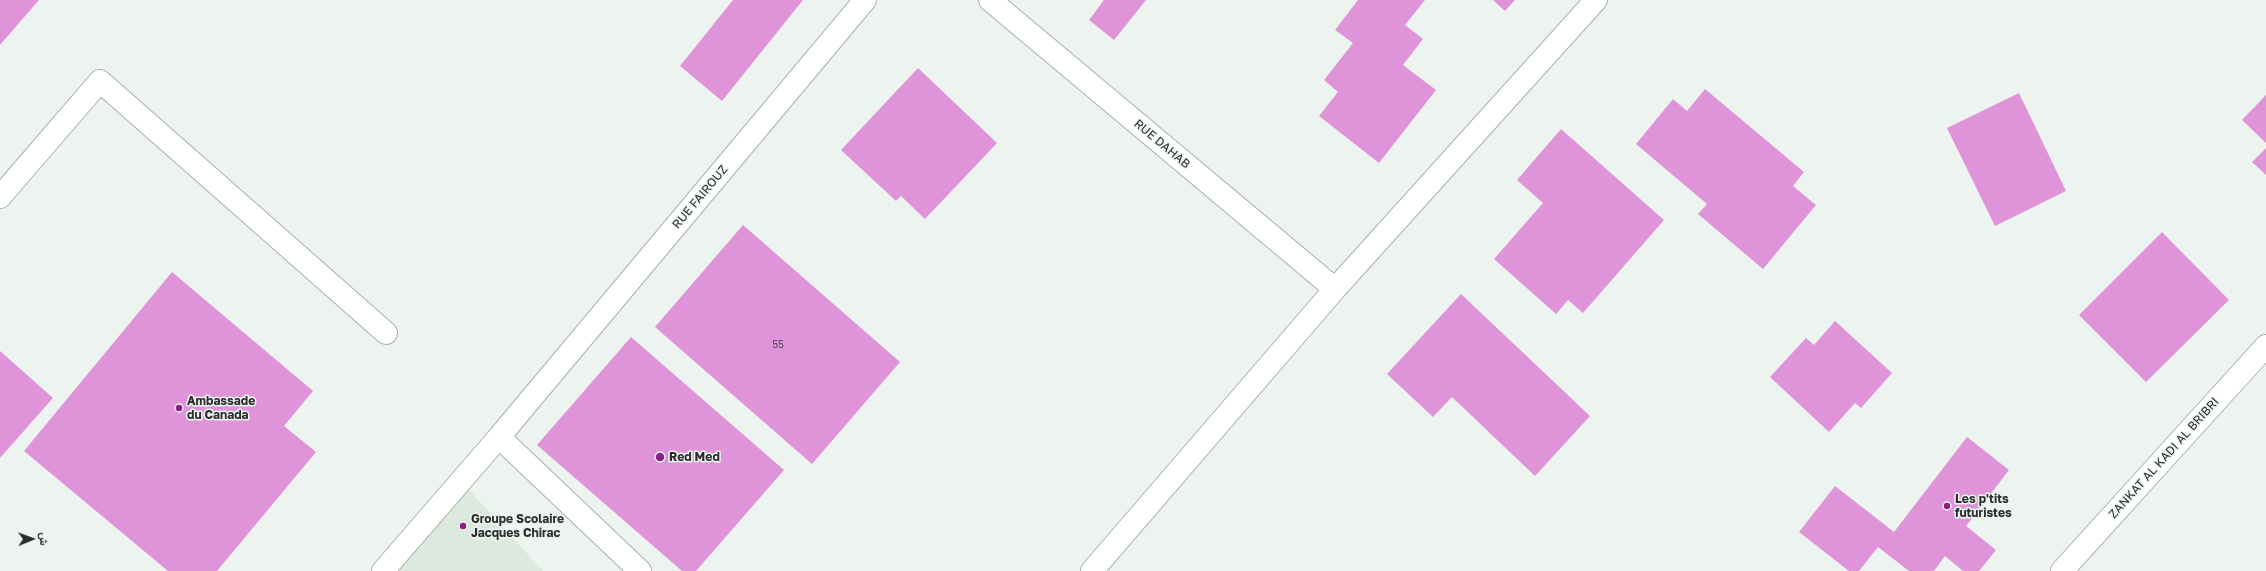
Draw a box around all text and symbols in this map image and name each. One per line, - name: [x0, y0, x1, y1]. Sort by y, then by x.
- street label: RUE DAHAB: [1131, 116, 1193, 172]
- street label: RUE FAIROUZ: [669, 162, 731, 232]
- house number: 55: [772, 339, 784, 351]
- place label: Ambassade du Canada: [187, 394, 255, 422]
- street label: ZANKAT AL KADI AL BRIBRI: [2106, 395, 2222, 521]
- marker: Ambassade du Canada: [174, 403, 184, 413]
- place label: Red Med: [669, 450, 720, 464]
- marker: Red Med: [654, 451, 666, 463]
- place label: Les p'tits futuristes: [1955, 492, 2012, 520]
- marker: Les p'tits futuristes: [1942, 501, 1952, 511]
- place label: Groupe Scolaire Jacques Chirac: [471, 512, 564, 540]
- north arrow: [12, 519, 52, 559]
- marker: Groupe Scolaire Jacques Chirac: [458, 521, 468, 531]
- text: ش: [38, 532, 51, 546]

